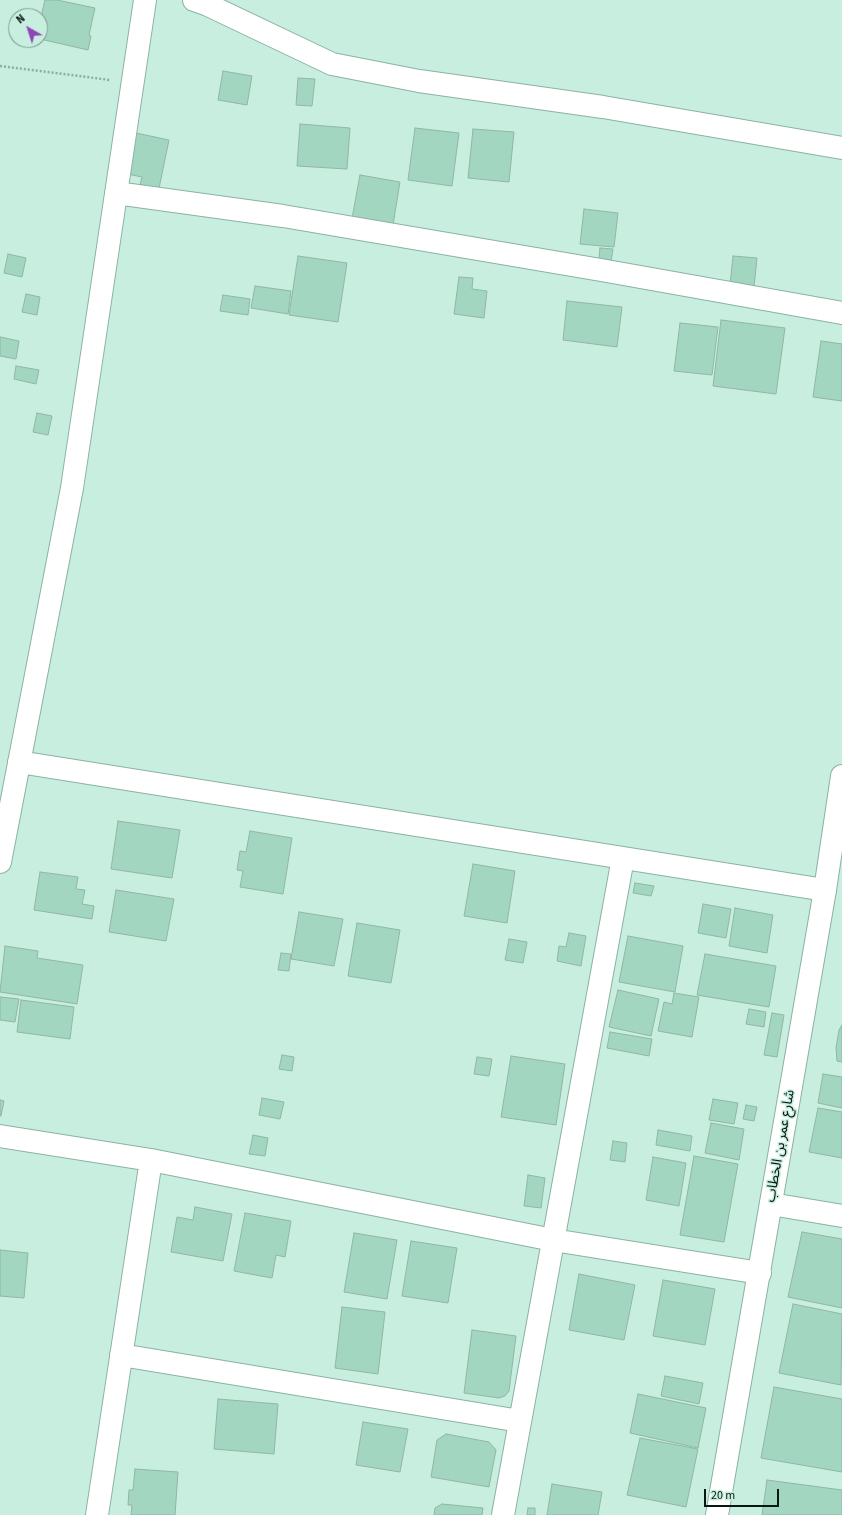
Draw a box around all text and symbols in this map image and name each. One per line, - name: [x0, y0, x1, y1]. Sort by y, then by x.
- north arrow: [8, 8, 48, 48]
- text: N: [13, 11, 28, 27]
- street label: شارع عمر بن الخطاب: [763, 1088, 799, 1204]
- scale bar: [706, 1481, 781, 1507]
- text: 20 m: [711, 1487, 735, 1504]

